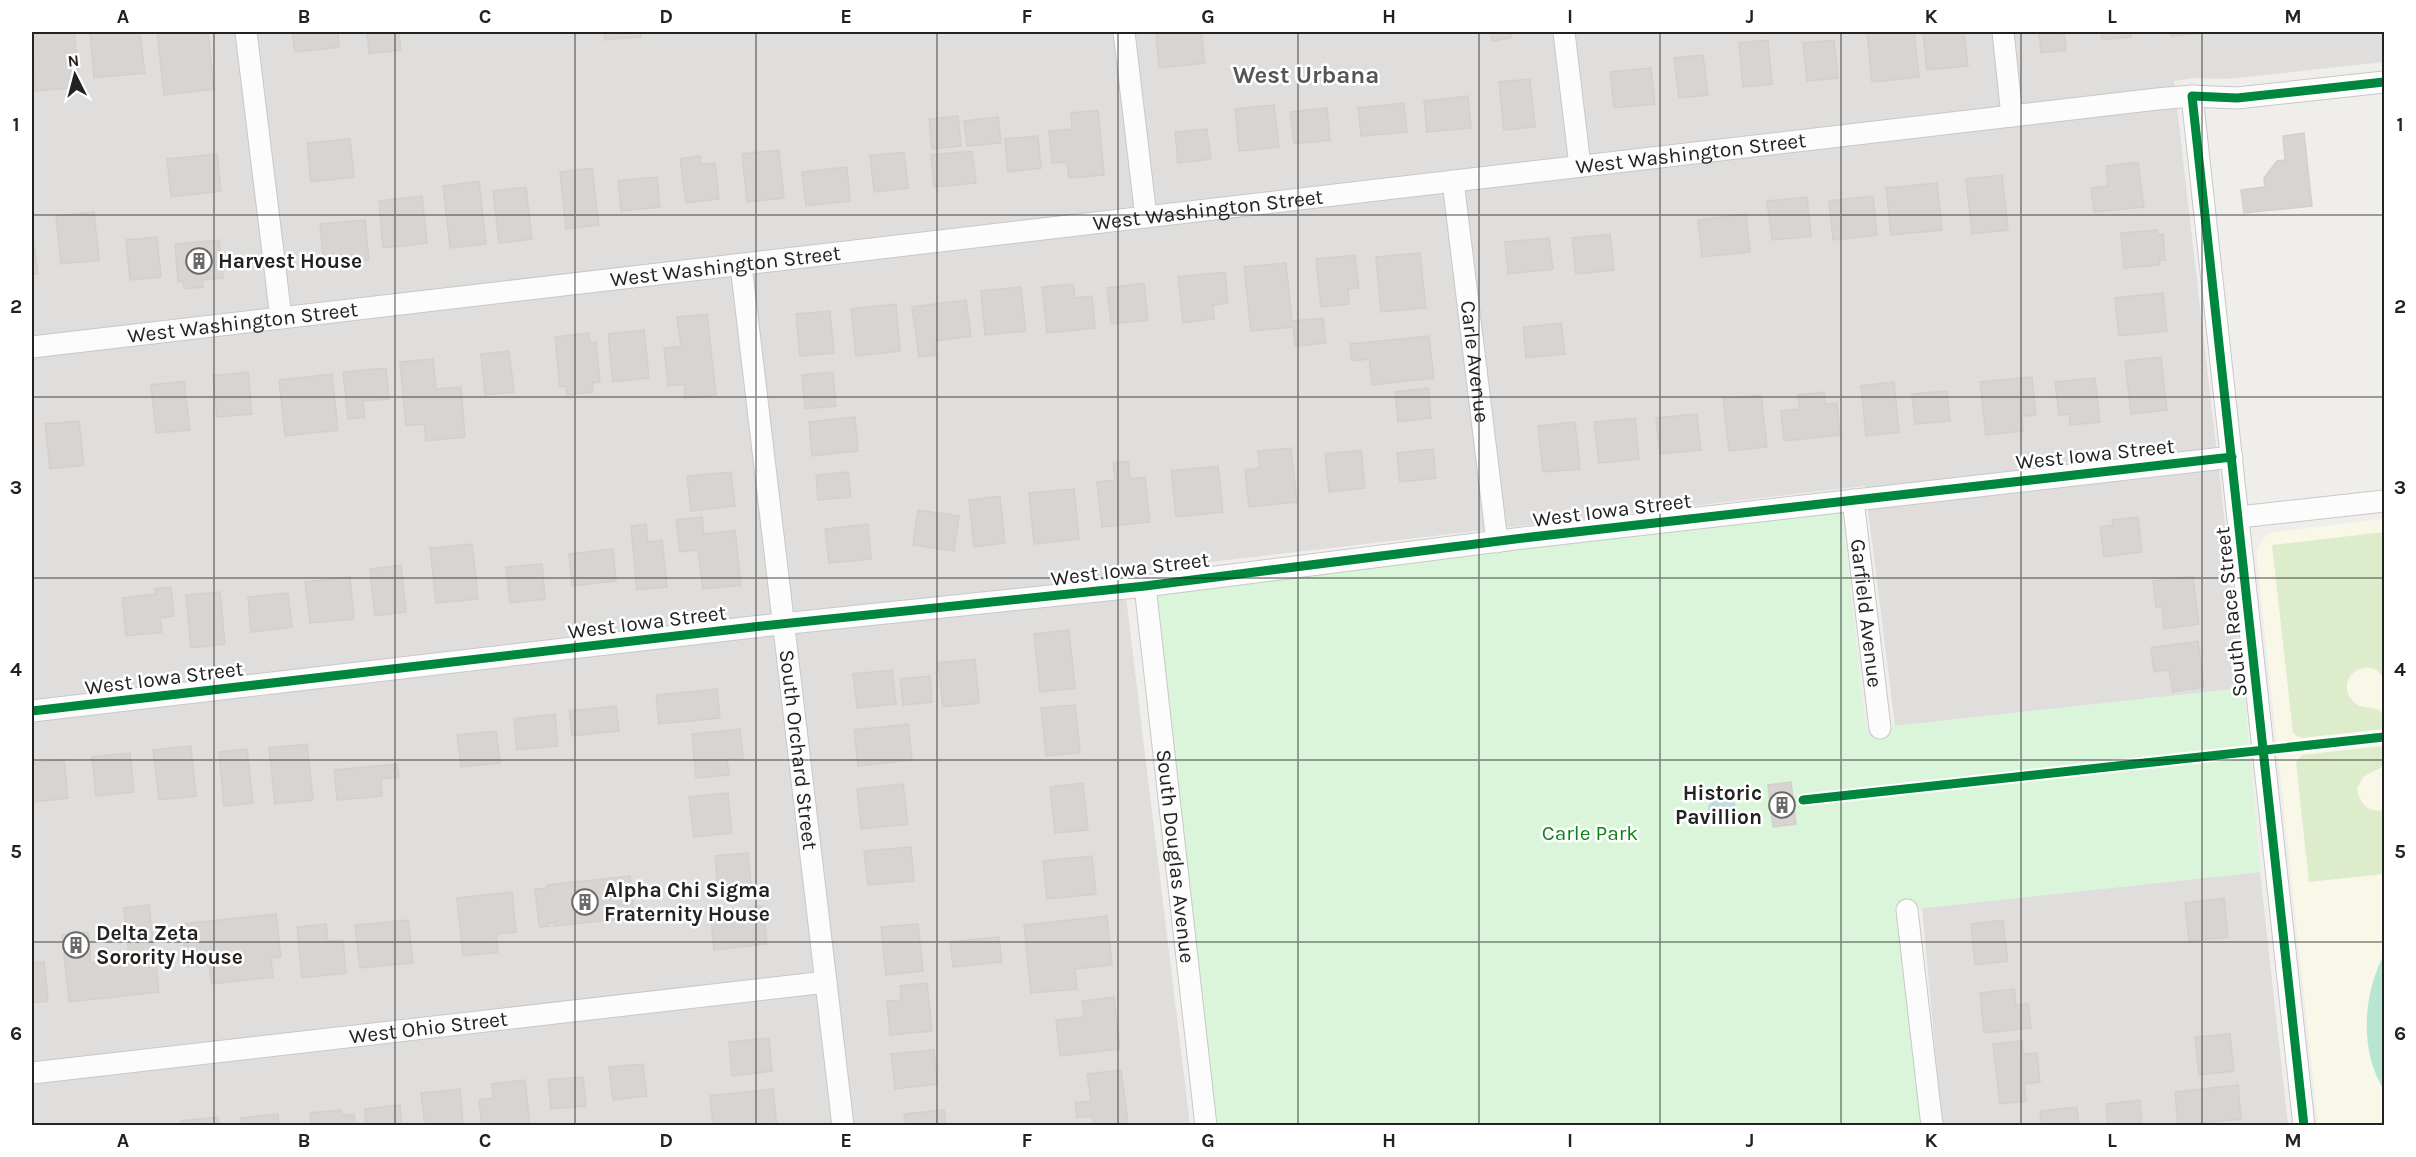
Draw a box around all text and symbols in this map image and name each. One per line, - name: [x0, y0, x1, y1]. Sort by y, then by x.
- text: A: [117, 5, 130, 28]
- text: B: [298, 5, 310, 28]
- text: C: [479, 5, 491, 28]
- text: D: [659, 5, 673, 28]
- text: E: [840, 5, 852, 28]
- text: F: [1022, 5, 1033, 28]
- text: G: [1201, 5, 1215, 28]
- text: H: [1382, 5, 1396, 28]
- text: I: [1567, 5, 1573, 28]
- text: J: [1746, 5, 1754, 28]
- text: K: [1924, 5, 1938, 28]
- text: L: [2107, 5, 2117, 28]
- text: M: [2284, 5, 2302, 28]
- north arrow: [45, 45, 105, 105]
- text: N: [67, 51, 80, 71]
- district label: West Urbana: [1233, 61, 1379, 89]
- text: 1: [12, 113, 20, 136]
- text: 1: [2396, 113, 2404, 136]
- street label: West Washington Street: [1574, 128, 1807, 179]
- street label: West Washington Street: [1091, 184, 1325, 235]
- street label: West Washington Street: [609, 241, 842, 291]
- building icon: Harvest House: [184, 246, 214, 276]
- place label: Harvest House: [218, 249, 362, 273]
- text: 2: [10, 295, 22, 318]
- text: 2: [2394, 295, 2406, 318]
- street label: West Washington Street: [126, 297, 359, 348]
- street label: Carle Avenue: [1456, 299, 1494, 424]
- street label: West Iowa Street: [2014, 434, 2176, 474]
- text: 3: [10, 476, 22, 499]
- text: 3: [2394, 476, 2406, 499]
- street label: West Iowa Street: [1531, 488, 1693, 532]
- street label: South Race Street: [2210, 526, 2252, 698]
- street label: Garfield Avenue: [1846, 538, 1887, 689]
- street label: West Iowa Street: [1049, 547, 1211, 591]
- street label: West Iowa Street: [566, 600, 728, 644]
- street label: South Orchard Street: [775, 648, 822, 851]
- street label: West Iowa Street: [83, 656, 245, 700]
- text: 4: [10, 658, 22, 681]
- text: 4: [2394, 658, 2406, 681]
- street label: South Douglas Avenue: [1152, 748, 1200, 965]
- place label: Historic Pavillion: [1675, 781, 1762, 829]
- building icon: Historic Pavillion: [1767, 790, 1797, 820]
- park label: Carle Park: [1542, 821, 1638, 845]
- text: 5: [10, 840, 22, 863]
- text: 5: [2394, 840, 2406, 863]
- place label: Alpha Chi Sigma Fraternity House: [604, 878, 770, 926]
- building icon: Alpha Chi Sigma Fraternity House: [570, 887, 600, 917]
- place label: Delta Zeta Sorority House: [96, 921, 243, 969]
- building icon: Delta Zeta Sorority House: [61, 930, 91, 960]
- street label: West Ohio Street: [348, 1007, 509, 1049]
- text: 6: [10, 1022, 22, 1045]
- text: 6: [2394, 1022, 2406, 1045]
- text: A: [117, 1129, 130, 1152]
- text: B: [298, 1129, 310, 1152]
- text: C: [479, 1129, 491, 1152]
- text: D: [659, 1129, 673, 1152]
- text: E: [840, 1129, 852, 1152]
- text: F: [1022, 1129, 1033, 1152]
- text: G: [1201, 1129, 1215, 1152]
- text: H: [1382, 1129, 1396, 1152]
- text: I: [1567, 1129, 1573, 1152]
- text: J: [1746, 1129, 1754, 1152]
- text: K: [1924, 1129, 1938, 1152]
- text: L: [2107, 1129, 2117, 1152]
- text: M: [2284, 1129, 2302, 1152]

